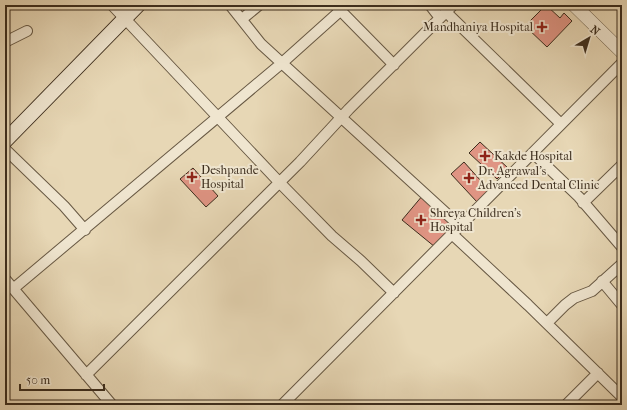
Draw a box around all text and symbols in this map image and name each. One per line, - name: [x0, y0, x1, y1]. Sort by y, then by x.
- north arrow: [569, 18, 609, 58]
- place label: Mandhaniya Hospital: [423, 20, 534, 34]
- marker: Mandhaniya Hospital: [536, 21, 548, 33]
- text: N: [588, 23, 603, 39]
- place label: Kakde Hospital: [494, 149, 573, 163]
- marker: Kakde Hospital: [479, 150, 491, 162]
- place label: Deshpande Hospital: [201, 163, 259, 191]
- place label: Dr. Agrawal's Advanced Dental Clinic: [477, 164, 599, 192]
- marker: Deshpande Hospital: [186, 171, 198, 183]
- marker: Dr. Agrawal's Advanced Dental Clinic: [463, 172, 475, 184]
- place label: Shreya Children's Hospital: [430, 206, 522, 234]
- marker: Shreya Children's Hospital: [415, 214, 427, 226]
- scale bar: [20, 366, 104, 392]
- text: 50 m: [26, 373, 50, 387]

